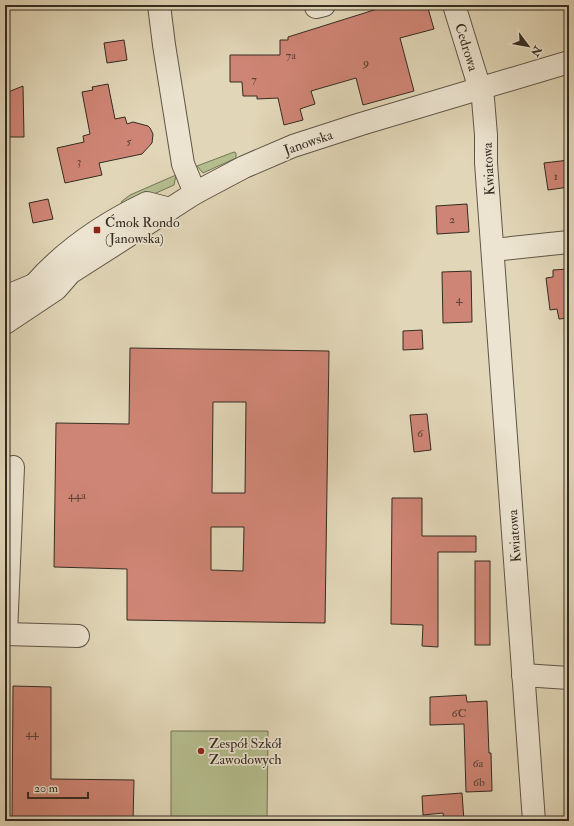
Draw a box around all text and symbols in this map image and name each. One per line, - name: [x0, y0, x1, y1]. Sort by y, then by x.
- street label: Cedrowa: [451, 21, 482, 73]
- north arrow: [508, 26, 548, 66]
- text: N: [527, 43, 545, 60]
- house number: 7a: [286, 48, 297, 63]
- house number: 9: [362, 55, 369, 70]
- house number: 7: [251, 72, 257, 87]
- street label: Janowska: [280, 126, 335, 159]
- house number: 5: [126, 134, 132, 149]
- street label: Kwiatowa: [479, 142, 498, 196]
- house number: 3: [77, 154, 81, 169]
- house number: 1: [554, 169, 558, 184]
- house number: 2: [449, 212, 455, 227]
- place label: Ćmok Rondo (Janowska): [105, 214, 180, 247]
- marker: Ćmok Rondo (Janowska): [92, 225, 102, 235]
- house number: 4: [456, 292, 463, 307]
- house number: 6: [417, 426, 424, 441]
- house number: 44a: [68, 488, 87, 503]
- street label: Kwiatowa: [504, 509, 525, 563]
- house number: 6C: [452, 706, 467, 721]
- house number: 44: [26, 726, 39, 741]
- place label: Zespół Szkół Zawodowych: [209, 735, 282, 769]
- marker: Zespół Szkół Zawodowych: [196, 746, 206, 756]
- house number: 6a: [473, 756, 485, 771]
- scale bar: [28, 774, 88, 800]
- house number: 6b: [473, 775, 485, 790]
- text: 20 m: [34, 781, 59, 796]

